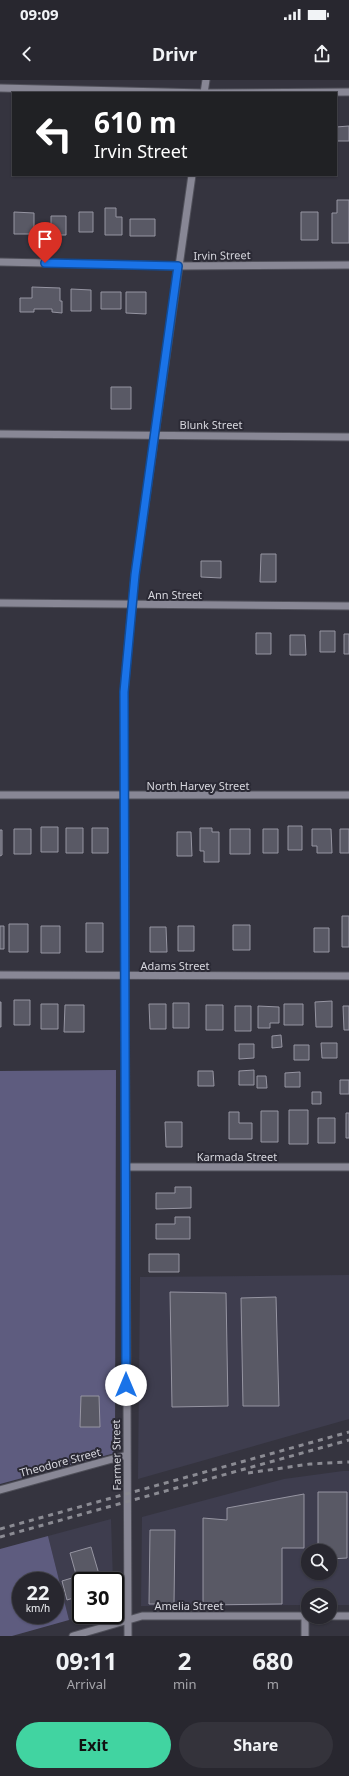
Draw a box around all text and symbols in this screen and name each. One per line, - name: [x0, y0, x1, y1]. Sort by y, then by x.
- text: 09:09: [20, 4, 59, 24]
- text: Drivr: [152, 42, 197, 66]
- icon: back: [16, 43, 38, 65]
- icon: share: [311, 43, 333, 65]
- text: 610 m: [94, 103, 177, 141]
- icon: left: [28, 108, 80, 160]
- text: Irvin Street: [94, 139, 187, 163]
- pin: [28, 222, 62, 263]
- icon: arrive: [34, 228, 56, 250]
- street label: Irvin Street: [193, 247, 251, 263]
- street label: Blunk Street: [179, 417, 243, 432]
- street label: Ann Street: [148, 587, 202, 602]
- street label: North Harvey Street: [147, 778, 249, 793]
- street label: Adams Street: [140, 958, 210, 973]
- street label: Karmada Street: [197, 1149, 277, 1164]
- position arrow: [105, 1364, 147, 1406]
- street label: Farmer Street: [108, 1419, 124, 1491]
- street label: Theodore Street: [18, 1444, 102, 1480]
- map controls: [301, 1544, 337, 1624]
- button: search: [301, 1544, 337, 1580]
- speed limit sign: 30: [72, 1572, 124, 1624]
- text: 22: [27, 1579, 49, 1606]
- button: layers: [301, 1588, 337, 1624]
- street label: Amelia Street: [155, 1598, 223, 1613]
- text: km/h: [26, 1601, 50, 1615]
- text: 09:11: [56, 1644, 117, 1677]
- text: 2: [178, 1644, 192, 1677]
- text: 680: [252, 1644, 293, 1677]
- text: Arrival: [67, 1675, 106, 1693]
- text: min: [173, 1675, 196, 1693]
- text: m: [267, 1675, 279, 1693]
- button: Exit: [16, 1722, 171, 1768]
- button: Share: [179, 1722, 333, 1768]

